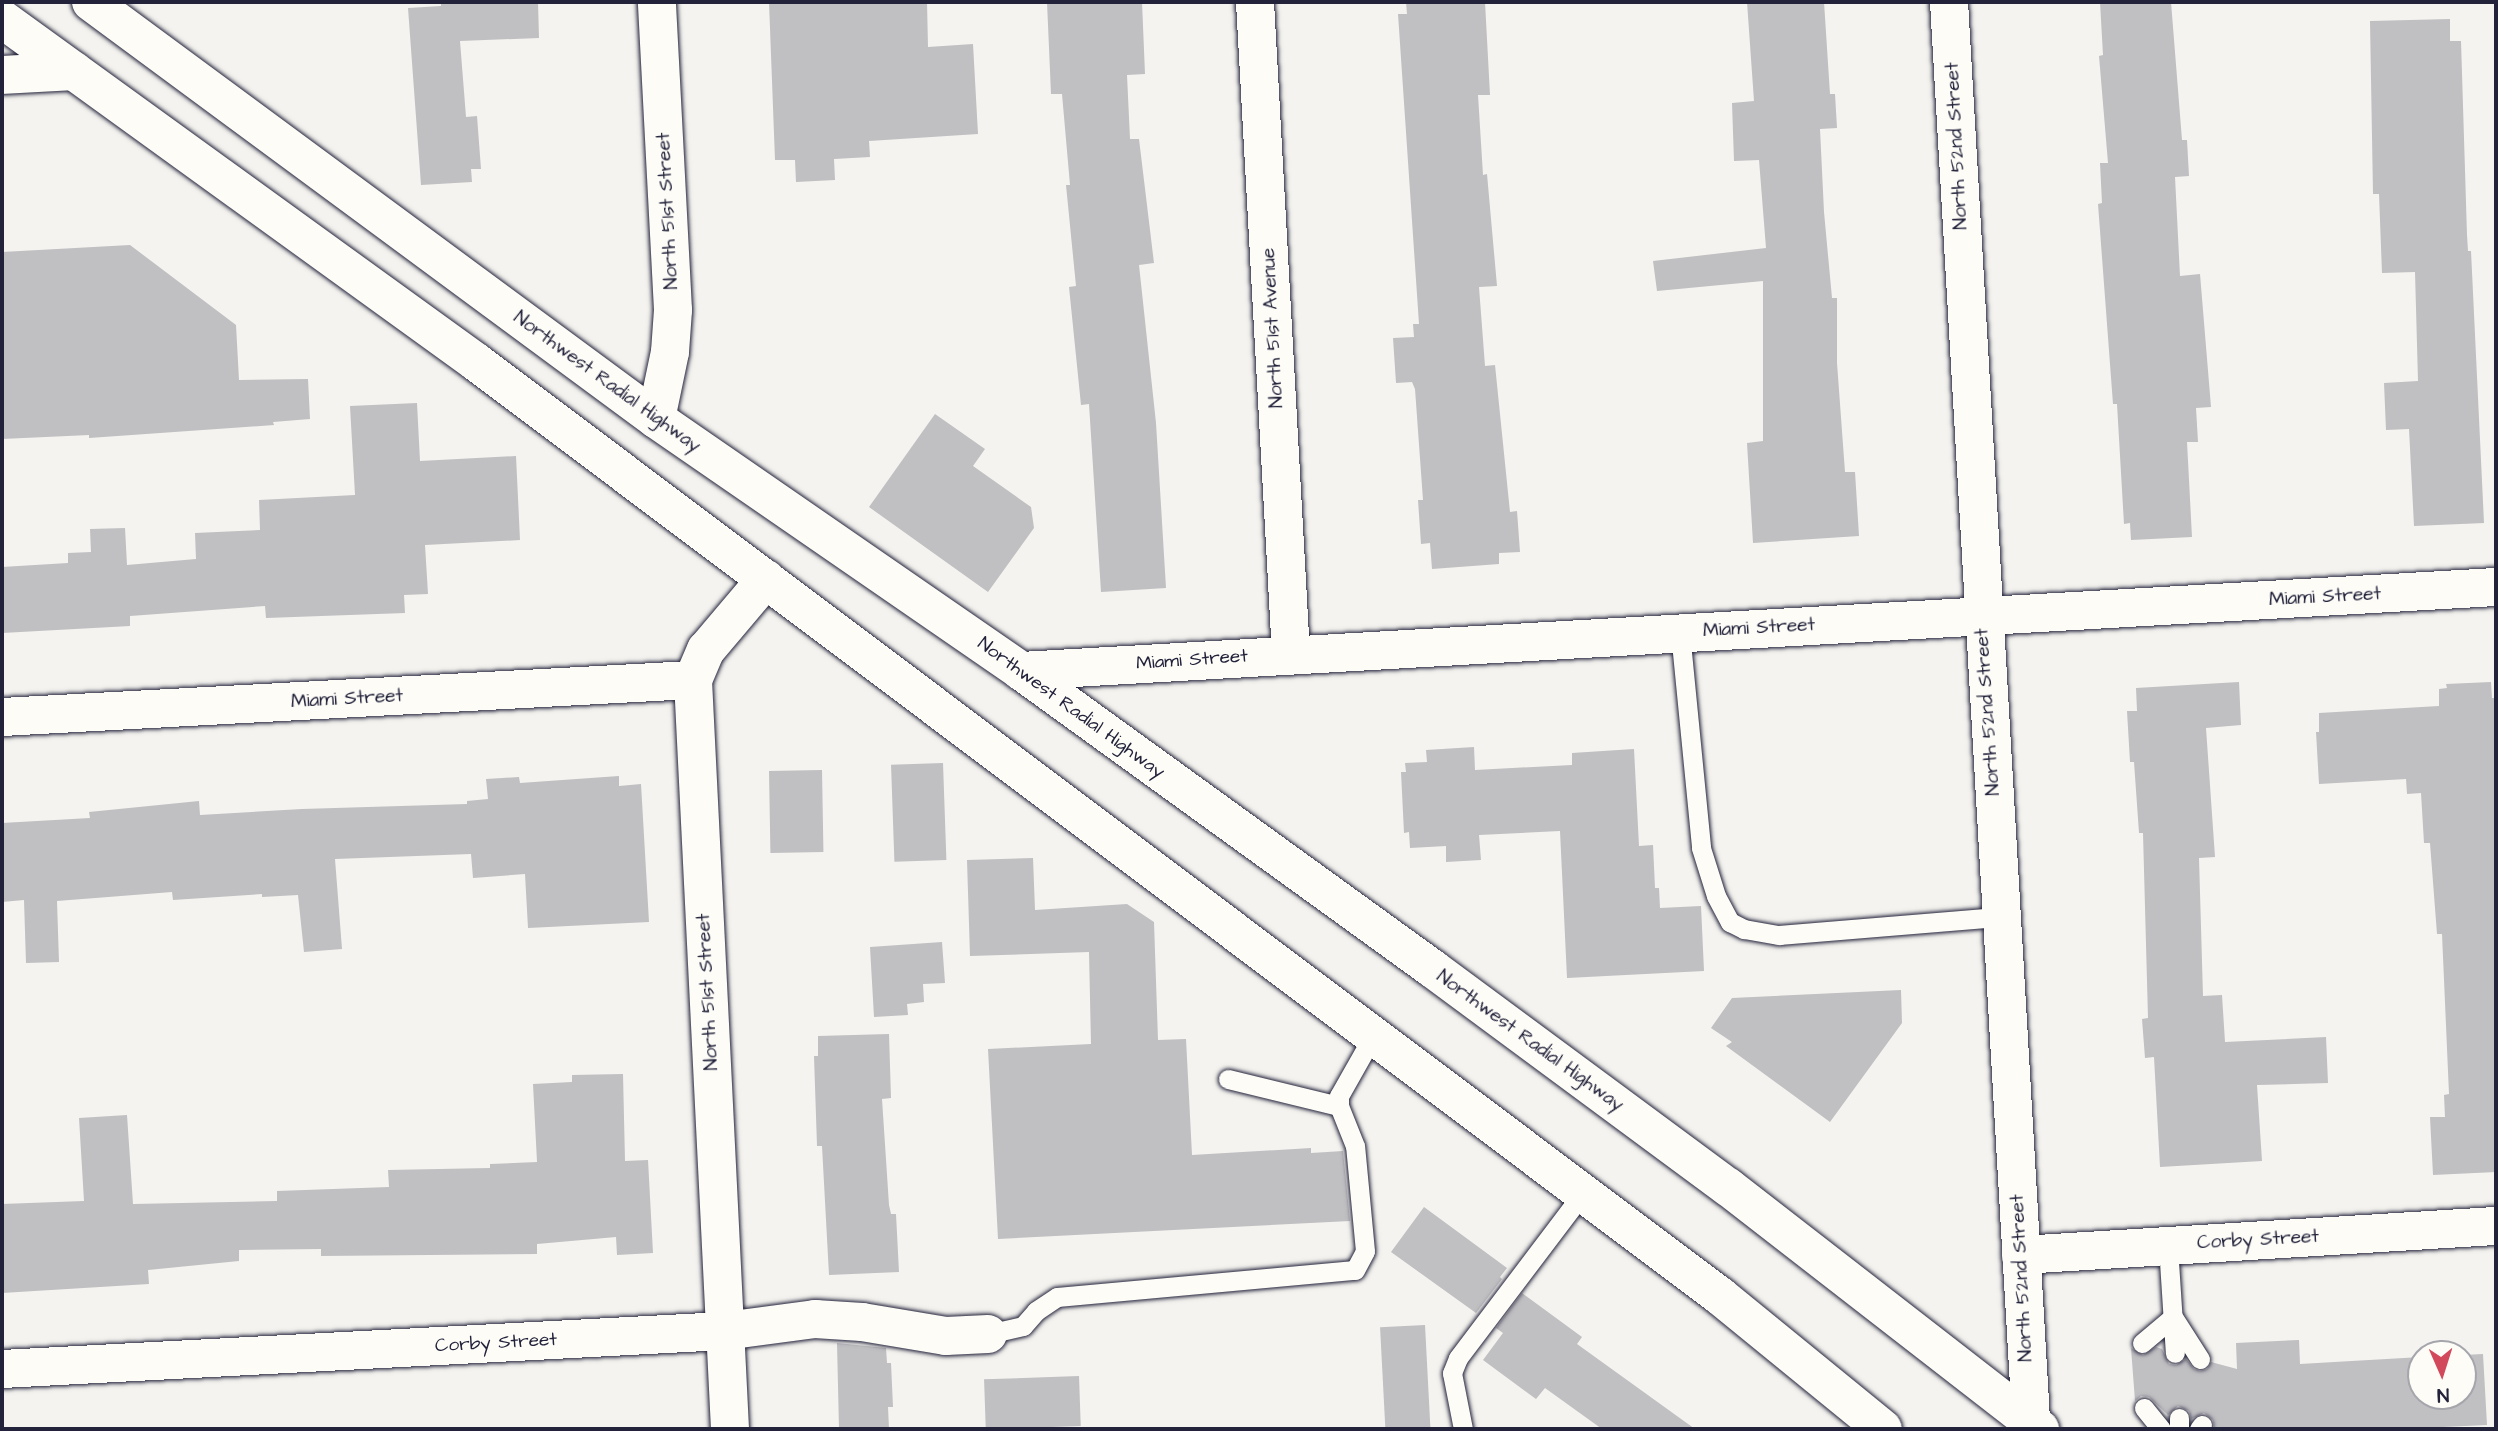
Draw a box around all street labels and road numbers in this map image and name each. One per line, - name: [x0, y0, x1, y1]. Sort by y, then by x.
- street label: North 52nd Street: [1941, 62, 1973, 230]
- street label: North 51st Street: [653, 132, 683, 290]
- street label: North 51st Avenue: [1257, 247, 1289, 409]
- street label: Northwest Radial Highway: [509, 306, 705, 458]
- street label: Miami Street: [2268, 583, 2382, 611]
- street label: Miami Street: [1702, 614, 1816, 642]
- street label: North 52nd Street: [1971, 628, 2005, 796]
- street label: Northwest Radial Highway: [973, 632, 1169, 784]
- street label: Miami Street: [1135, 645, 1249, 675]
- street label: Miami Street: [290, 685, 404, 713]
- street label: North 51st Street: [693, 913, 723, 1071]
- street label: Northwest Radial Highway: [1432, 965, 1628, 1117]
- street label: North 52nd Street: [2006, 1194, 2038, 1362]
- street label: Corby Street: [2197, 1225, 2319, 1255]
- street label: Corby Street: [435, 1328, 557, 1358]

